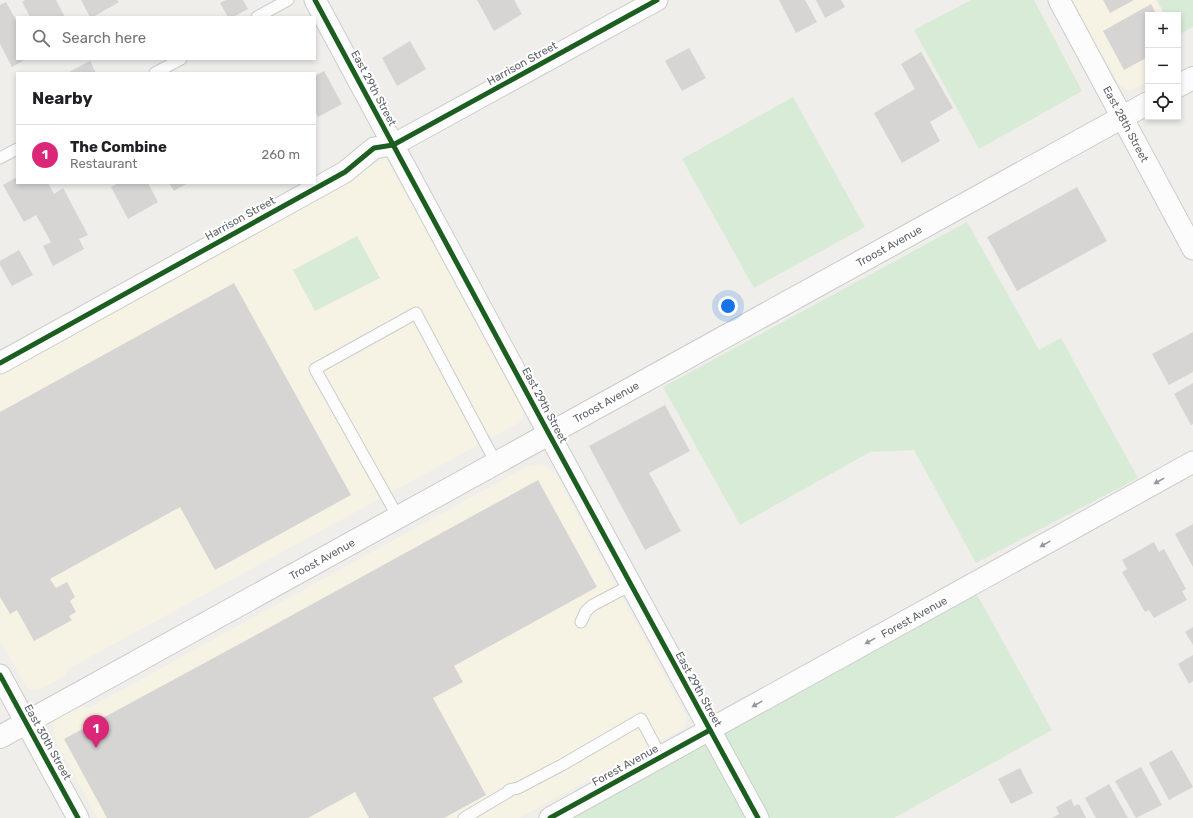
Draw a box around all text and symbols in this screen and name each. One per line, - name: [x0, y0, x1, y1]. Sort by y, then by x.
- map controls: [1145, 12, 1181, 120]
- button: +: [1145, 12, 1181, 48]
- search box: [16, 16, 316, 60]
- icon: search: [30, 27, 52, 49]
- text: Search here: [62, 29, 146, 47]
- street label: Harrison Street: [485, 39, 560, 88]
- street label: East 29th Street: [348, 48, 399, 129]
- button: −: [1145, 48, 1181, 84]
- street label: East 28th Street: [1100, 84, 1151, 165]
- button: locate: [1145, 84, 1181, 120]
- text: Nearby: [32, 88, 93, 108]
- text: The Combine: [70, 138, 167, 156]
- text: 1: [42, 147, 48, 162]
- text: 260 m: [262, 147, 300, 162]
- text: Restaurant: [70, 156, 137, 171]
- street label: Harrison Street: [203, 194, 278, 243]
- street label: Troost Avenue: [854, 223, 924, 270]
- your location: [718, 296, 738, 316]
- street label: East 29th Street: [519, 365, 570, 446]
- street label: Troost Avenue: [571, 379, 641, 426]
- one-way arrow: [1153, 477, 1165, 484]
- street label: Troost Avenue: [287, 536, 357, 583]
- one-way arrow: [1039, 541, 1051, 547]
- street label: Forest Avenue: [879, 594, 950, 641]
- one-way arrow: [864, 637, 876, 644]
- street label: East 29th Street: [673, 649, 725, 730]
- one-way arrow: [751, 701, 763, 707]
- street label: East 30th Street: [21, 702, 74, 783]
- pin: 1: [83, 715, 109, 748]
- street label: Forest Avenue: [590, 742, 661, 789]

